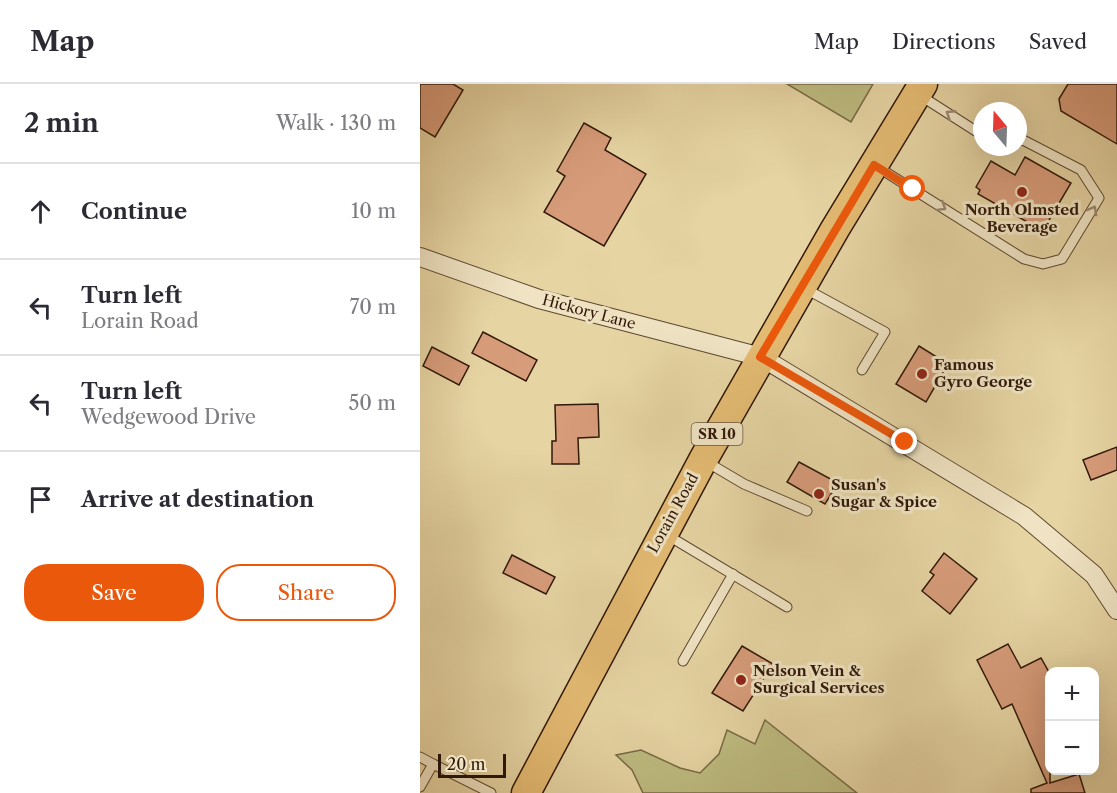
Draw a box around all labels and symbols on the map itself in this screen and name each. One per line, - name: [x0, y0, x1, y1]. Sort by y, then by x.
- north arrow: [973, 102, 1027, 156]
- one-way arrow: [946, 110, 956, 122]
- route start: [899, 175, 925, 201]
- marker: North Olmsted Beverage: [1015, 185, 1029, 199]
- one-way arrow: [936, 199, 946, 211]
- place label: North Olmsted Beverage: [965, 200, 1079, 236]
- one-way arrow: [1086, 206, 1097, 216]
- street label: Hickory Lane: [540, 290, 638, 333]
- place label: Famous Gyro George: [934, 355, 1032, 391]
- marker: Famous Gyro George: [915, 367, 929, 381]
- road number: SR 10: [692, 423, 742, 445]
- route end: [891, 428, 917, 454]
- street label: Lorain Road: [643, 470, 702, 556]
- place label: Susan's Sugar & Spice: [831, 475, 937, 511]
- marker: Susan's Sugar & Spice: [812, 487, 826, 501]
- place label: Nelson Vein & Surgical Services: [753, 661, 884, 697]
- marker: Nelson Vein & Surgical Services: [734, 673, 748, 687]
- scale bar: [438, 751, 506, 778]

